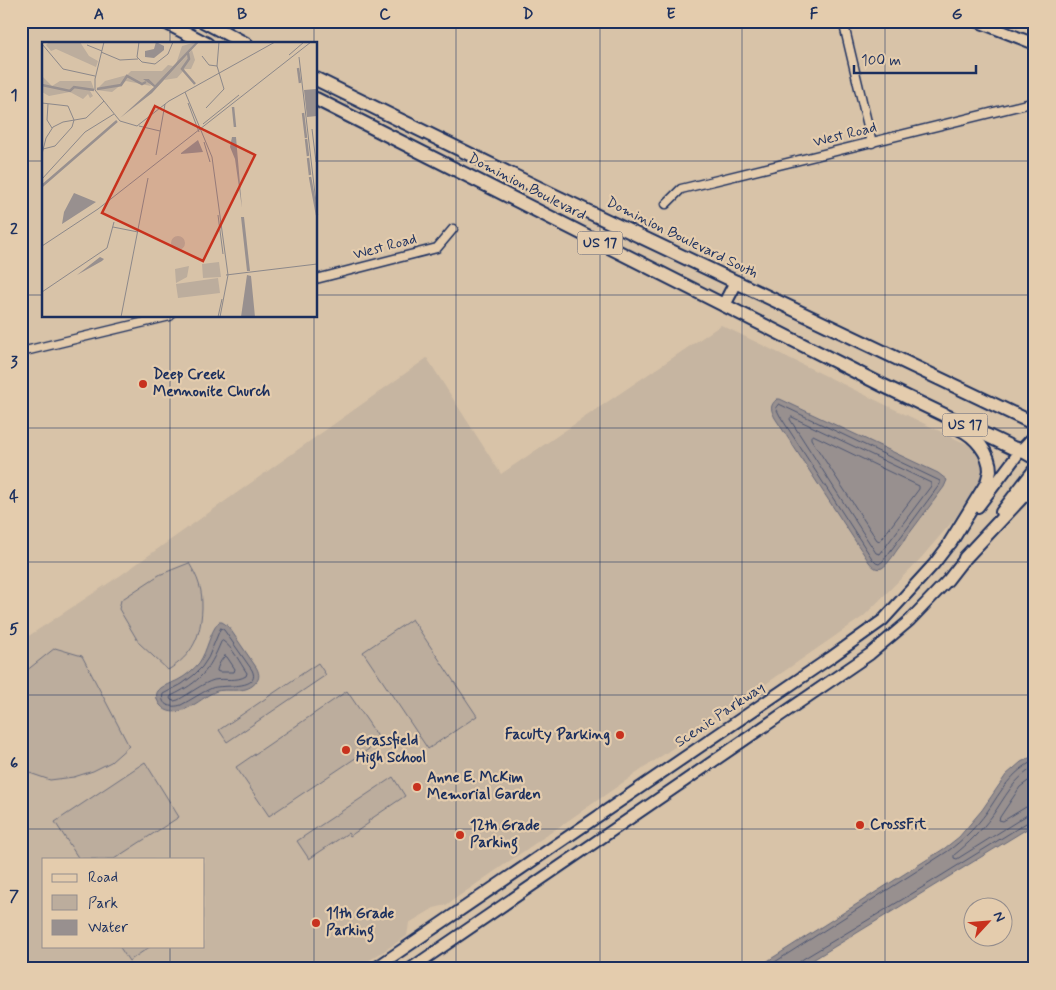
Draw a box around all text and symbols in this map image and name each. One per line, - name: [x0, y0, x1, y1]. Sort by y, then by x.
- text: A: [94, 4, 104, 25]
- text: B: [237, 4, 247, 25]
- text: C: [379, 4, 391, 25]
- text: D: [522, 4, 534, 25]
- text: E: [666, 4, 676, 25]
- text: F: [810, 4, 819, 25]
- text: G: [952, 4, 963, 25]
- inset map: [42, 42, 318, 318]
- scale bar: [854, 42, 976, 74]
- text: 100 m: [861, 51, 901, 71]
- text: 1: [10, 85, 18, 106]
- street label: West Road: [811, 117, 879, 153]
- street label: Dominion Boulevard: [465, 149, 589, 225]
- street label: Dominion Boulevard South: [603, 192, 761, 284]
- text: 2: [10, 219, 18, 240]
- street label: West Road: [351, 229, 419, 265]
- road number: US 17: [578, 232, 622, 254]
- text: 3: [10, 352, 18, 373]
- place label: Deep Creek Mennonite Church: [153, 365, 271, 402]
- marker: Deep Creek Mennonite Church: [137, 378, 149, 390]
- road number: US 17: [942, 414, 988, 436]
- text: 4: [9, 486, 19, 507]
- text: 5: [9, 619, 19, 640]
- street label: Scenic Parkway: [671, 677, 769, 753]
- place label: Faculty Parking: [505, 725, 610, 746]
- marker: Faculty Parking: [614, 729, 626, 741]
- place label: Grassfield High School: [356, 730, 426, 770]
- marker: Grassfield High School: [340, 744, 352, 756]
- text: 6: [10, 753, 18, 774]
- place label: Anne E. McKim Memorial Garden: [427, 768, 541, 805]
- marker: Anne E. McKim Memorial Garden: [411, 781, 423, 793]
- place label: CrossFit: [870, 815, 928, 835]
- place label: 12th Grade Parking: [470, 816, 540, 855]
- marker: CrossFit: [854, 819, 866, 831]
- marker: 12th Grade Parking: [454, 829, 466, 841]
- legend: [42, 858, 205, 948]
- text: Road: [88, 868, 118, 888]
- text: 7: [9, 886, 19, 907]
- text: Park: [88, 894, 118, 914]
- north arrow: [964, 898, 1014, 948]
- place label: 11th Grade Parking: [326, 904, 394, 943]
- text: N: [989, 909, 1009, 925]
- marker: 11th Grade Parking: [310, 917, 322, 929]
- text: Water: [88, 918, 128, 938]

